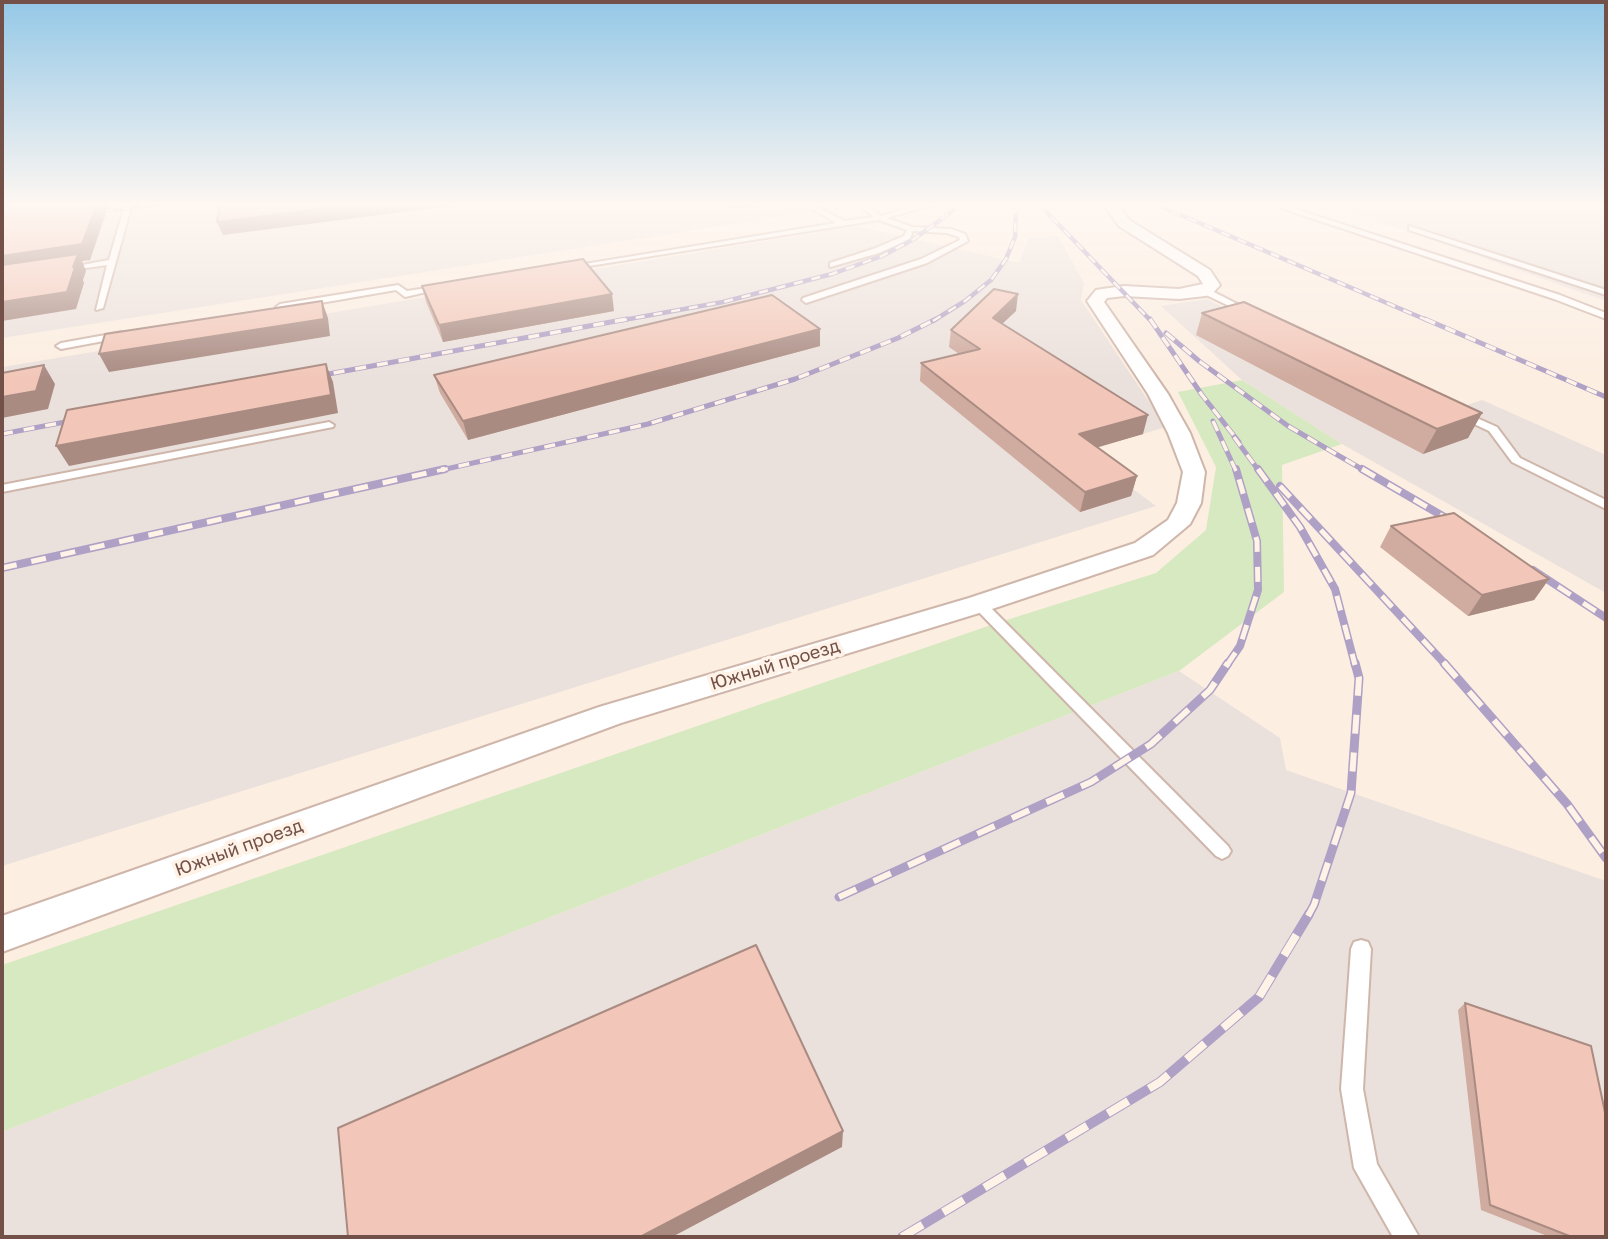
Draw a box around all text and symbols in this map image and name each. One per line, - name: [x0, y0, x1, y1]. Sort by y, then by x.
- street label: Южный проезд: [708, 635, 842, 695]
- street label: Южный проезд: [172, 815, 306, 881]

